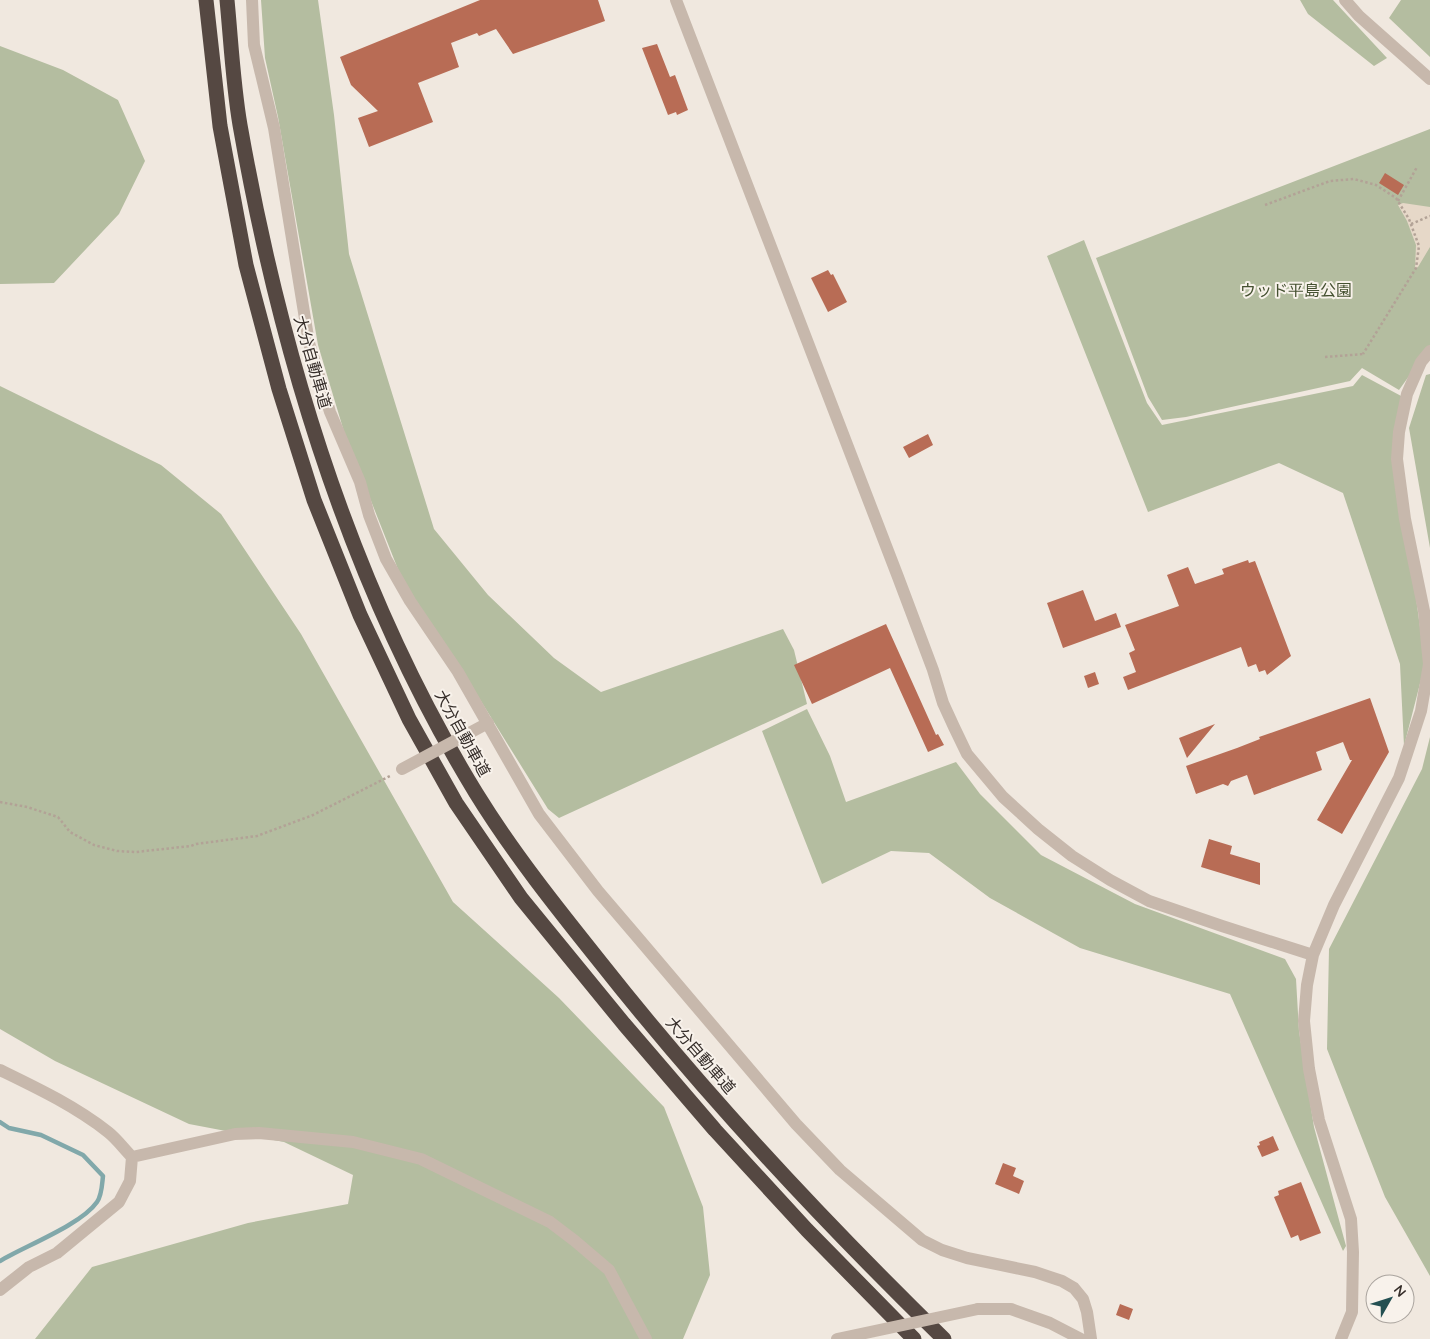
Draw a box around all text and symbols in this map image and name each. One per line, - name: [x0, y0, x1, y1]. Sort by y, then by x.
- park label: ウッド平島公園: [1240, 280, 1352, 300]
- street label: 大分自動車道: [290, 313, 336, 411]
- street label: 大分自動車道: [431, 686, 495, 780]
- street label: 大分自動車道: [662, 1012, 740, 1098]
- north arrow: [1365, 1274, 1415, 1324]
- text: N: [1390, 1281, 1410, 1300]

